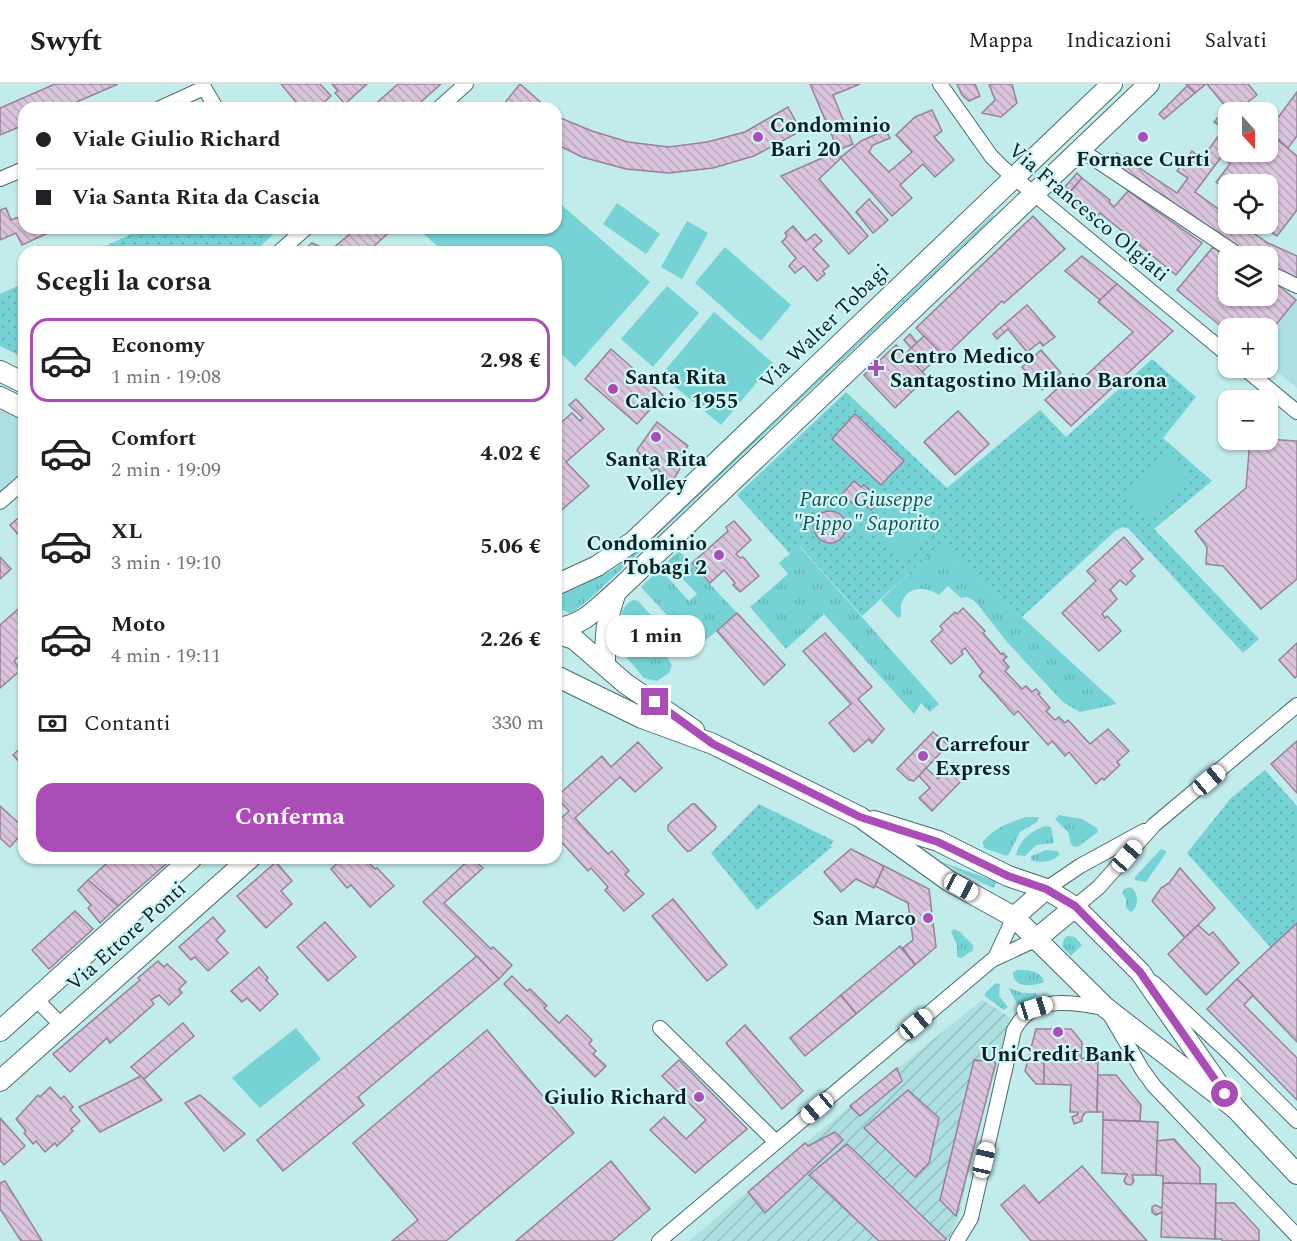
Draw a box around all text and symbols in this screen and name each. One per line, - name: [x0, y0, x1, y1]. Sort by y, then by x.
- text: Swyft: [30, 20, 102, 63]
- text: Mappa: [969, 25, 1033, 57]
- text: Indicazioni: [1066, 25, 1172, 57]
- text: Salvati: [1205, 25, 1267, 57]
- north arrow: [1218, 102, 1278, 162]
- map controls: [1218, 102, 1278, 450]
- place label: Condominio Bari 20: [770, 110, 890, 166]
- text: Viale Giulio Richard: [72, 123, 280, 156]
- marker: Condominio Bari 20: [751, 130, 765, 144]
- marker: Fornace Curti: [1136, 130, 1150, 144]
- street label: Via Francesco Olgiati: [1001, 135, 1176, 290]
- place label: Fornace Curti: [1076, 144, 1210, 176]
- button: locate: [1218, 174, 1278, 234]
- text: Via Santa Rita da Cascia: [72, 181, 320, 214]
- button: layers: [1218, 246, 1278, 306]
- street label: Via Walter Tobagi: [753, 256, 897, 397]
- text: Scegli la corsa: [36, 261, 211, 303]
- button: +: [1218, 318, 1278, 378]
- text: Economy: [111, 329, 204, 362]
- icon: car: [39, 333, 93, 387]
- place label: Centro Medico Santagostino Milano Barona: [890, 341, 1167, 397]
- text: 2.98 €: [480, 344, 541, 377]
- marker: Centro Medico Santagostino Milano Barona: [867, 359, 885, 377]
- text: 1 min · 19:08: [111, 362, 221, 392]
- place label: Santa Rita Calcio 1955: [625, 362, 739, 418]
- marker: Santa Rita Calcio 1955: [606, 382, 620, 396]
- button: −: [1218, 390, 1278, 450]
- text: Comfort: [111, 422, 196, 455]
- icon: car: [39, 426, 93, 480]
- marker: Santa Rita Volley: [649, 430, 663, 444]
- text: 4.02 €: [480, 437, 541, 470]
- place label: Santa Rita Volley: [605, 444, 707, 500]
- text: 2 min · 19:09: [111, 455, 221, 485]
- park label: Parco Giuseppe "Pippo" Saporito: [792, 484, 940, 540]
- text: XL: [111, 515, 142, 548]
- icon: car: [39, 519, 93, 573]
- place label: Condominio Tobagi 2: [587, 528, 707, 584]
- text: 5.06 €: [480, 530, 541, 563]
- text: 3 min · 19:10: [111, 548, 221, 578]
- marker: Condominio Tobagi 2: [712, 548, 726, 562]
- text: Moto: [111, 608, 165, 641]
- icon: car: [39, 612, 93, 666]
- callout: 1 min: [606, 615, 704, 657]
- text: 1 min: [629, 621, 682, 651]
- text: 2.26 €: [480, 623, 541, 656]
- text: 4 min · 19:11: [111, 641, 221, 671]
- route end: [641, 688, 668, 715]
- icon: cash: [36, 707, 69, 740]
- text: Contanti: [84, 707, 171, 740]
- text: 330 m: [492, 708, 544, 738]
- place label: Carrefour Express: [935, 729, 1030, 785]
- marker: Carrefour Express: [916, 749, 930, 763]
- car: [1189, 762, 1229, 798]
- button: Conferma: [36, 783, 544, 852]
- car: [1108, 837, 1146, 875]
- car: [941, 871, 981, 903]
- street label: Via Ettore Ponti: [60, 874, 194, 999]
- place label: San Marco: [813, 903, 916, 935]
- marker: San Marco: [921, 911, 935, 925]
- car: [1015, 994, 1055, 1022]
- car: [896, 1006, 936, 1042]
- marker: UniCredit Bank: [1051, 1025, 1065, 1039]
- place label: UniCredit Bank: [980, 1039, 1136, 1071]
- route start: [1211, 1080, 1238, 1107]
- place label: Giulio Richard: [544, 1082, 687, 1114]
- marker: Giulio Richard: [692, 1090, 706, 1104]
- car: [797, 1090, 837, 1126]
- car: [971, 1140, 997, 1180]

